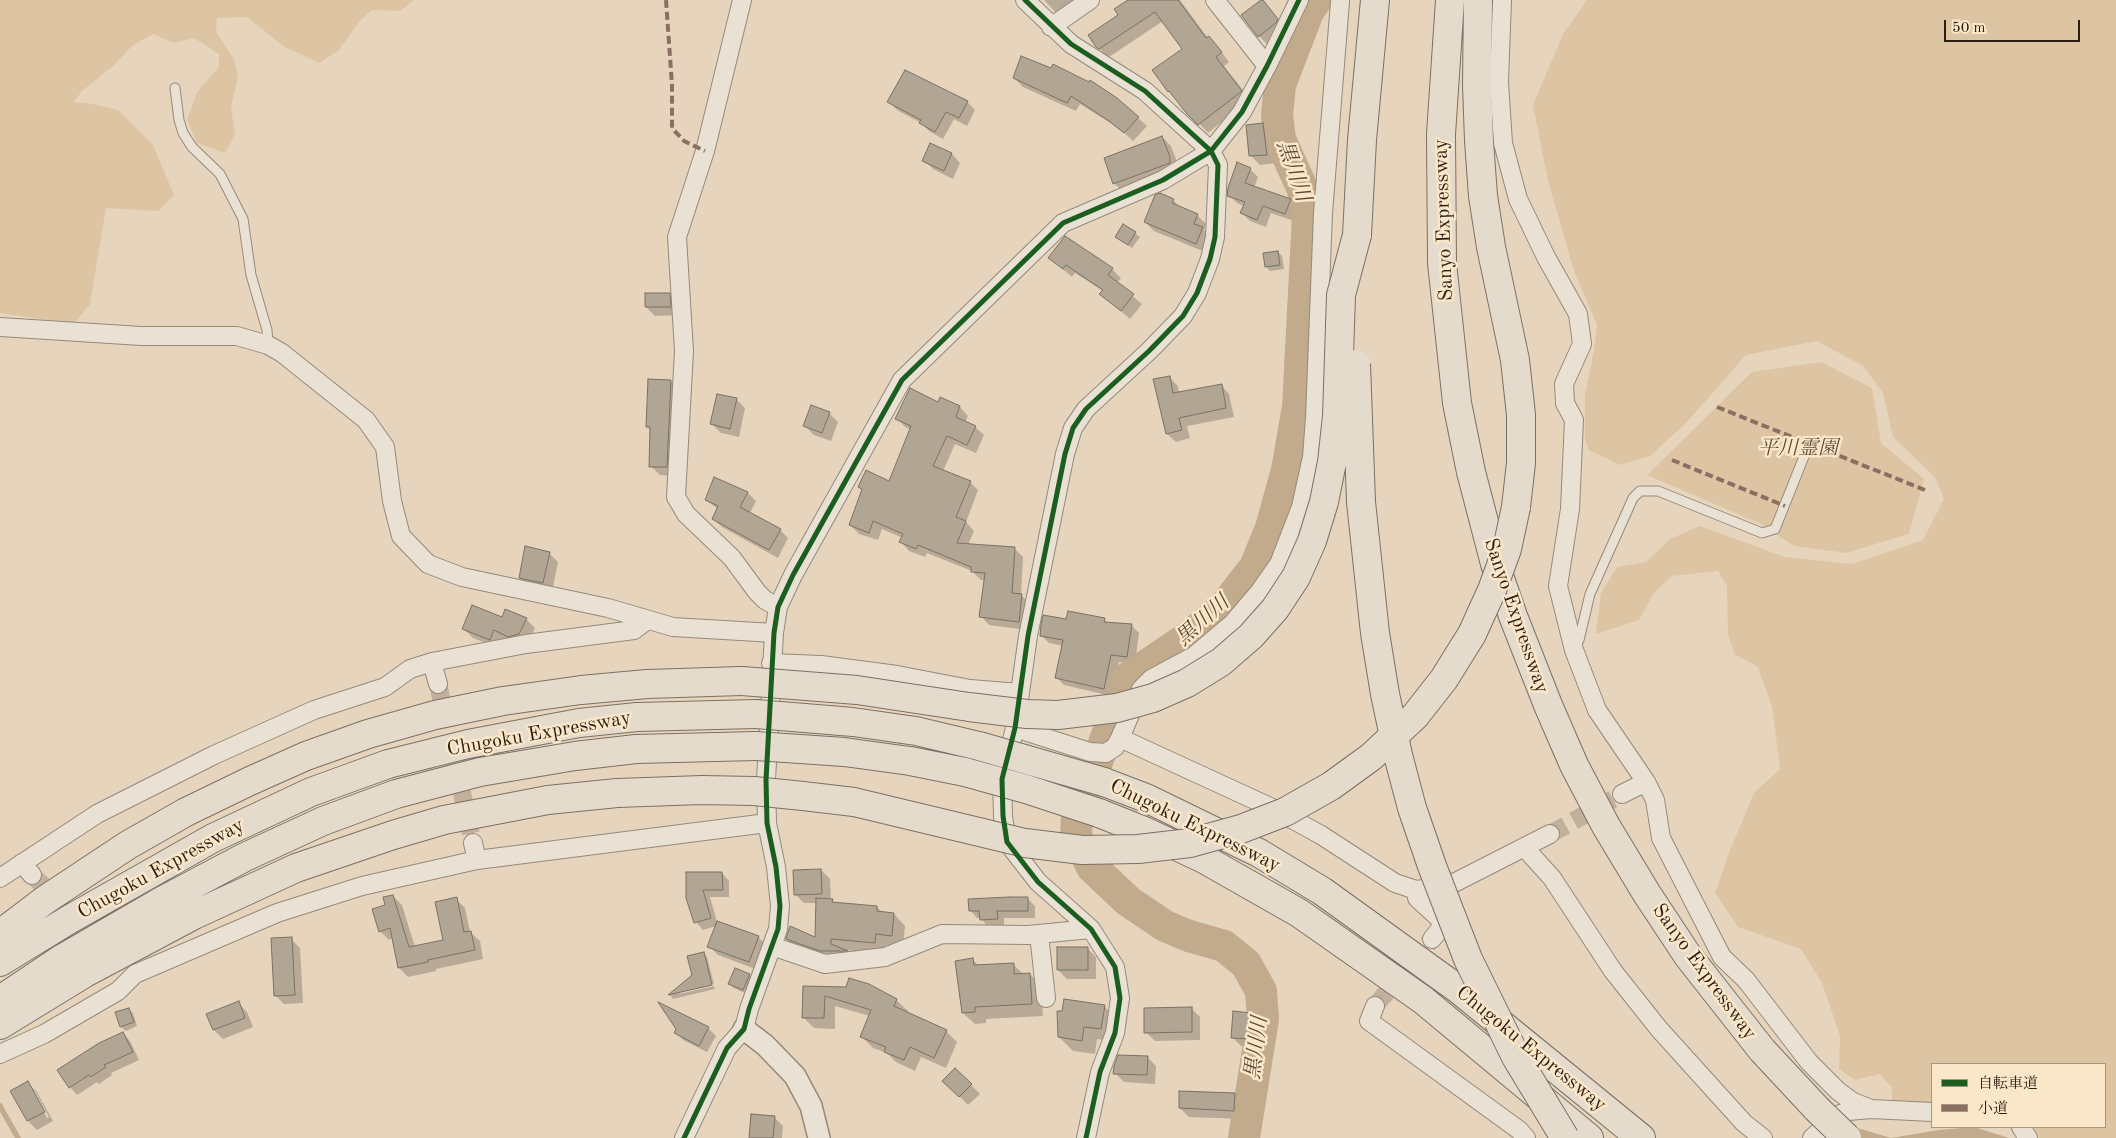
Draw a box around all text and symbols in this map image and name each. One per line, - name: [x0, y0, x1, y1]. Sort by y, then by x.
- scale bar: [1946, 10, 2082, 42]
- text: 50 m: [1952, 21, 1986, 36]
- water label: 黒川川: [1271, 137, 1315, 205]
- street label: Sanyo Expressway: [1429, 138, 1459, 302]
- park label: 平川霊園: [1758, 437, 1838, 461]
- street label: Sanyo Expressway: [1478, 535, 1554, 697]
- water label: 黒川川: [1171, 591, 1235, 651]
- street label: Chugoku Expressway: [445, 706, 633, 762]
- street label: Chugoku Expressway: [1106, 774, 1284, 878]
- street label: Chugoku Expressway: [74, 813, 248, 925]
- street label: Sanyo Expressway: [1647, 899, 1761, 1045]
- street label: Chugoku Expressway: [1451, 981, 1611, 1117]
- water label: 黒川川: [1241, 1015, 1273, 1081]
- legend: [1931, 1063, 2106, 1128]
- text: 自転車道: [1978, 1077, 2038, 1092]
- text: 小道: [1978, 1102, 2008, 1117]

